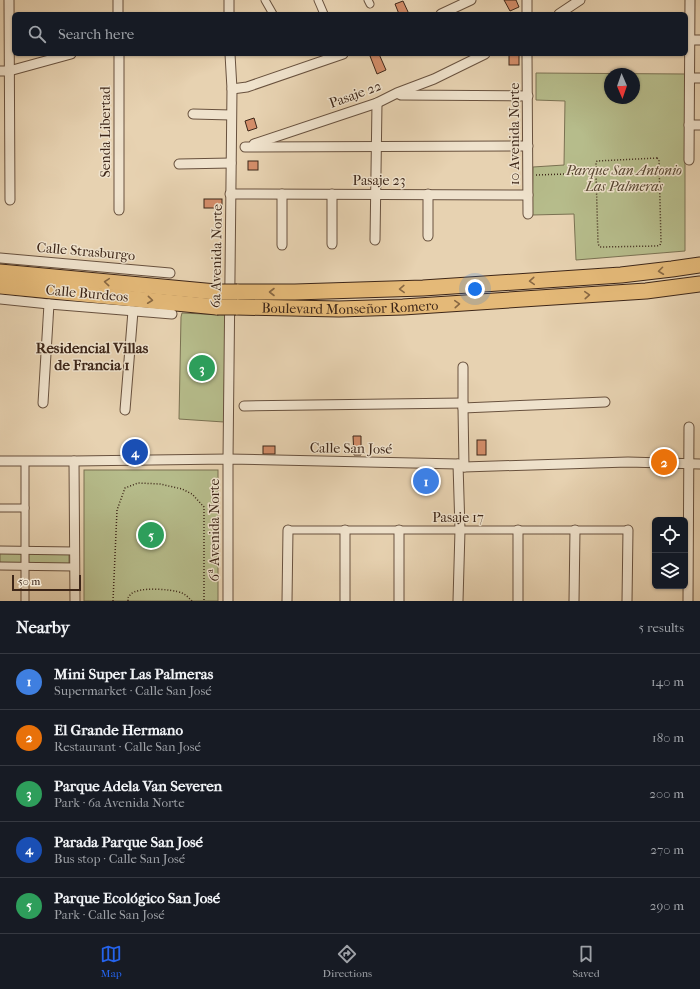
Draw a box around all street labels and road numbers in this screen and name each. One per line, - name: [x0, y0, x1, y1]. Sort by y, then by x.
- street label: Pasaje 22: [327, 77, 384, 112]
- street label: 10 Avenida Norte: [506, 83, 523, 185]
- street label: Senda Libertad: [97, 86, 114, 178]
- street label: Pasaje 23: [353, 172, 405, 189]
- street label: 6a Avenida Norte: [207, 204, 226, 308]
- street label: Calle Strasburgo: [36, 239, 136, 264]
- street label: Calle Burdeos: [45, 281, 129, 306]
- street label: Boulevard Monseñor Romero: [261, 297, 439, 318]
- street label: Calle San José: [310, 439, 392, 458]
- street label: 6ª Avenida Norte: [206, 479, 223, 581]
- street label: Pasaje 17: [432, 509, 484, 526]

